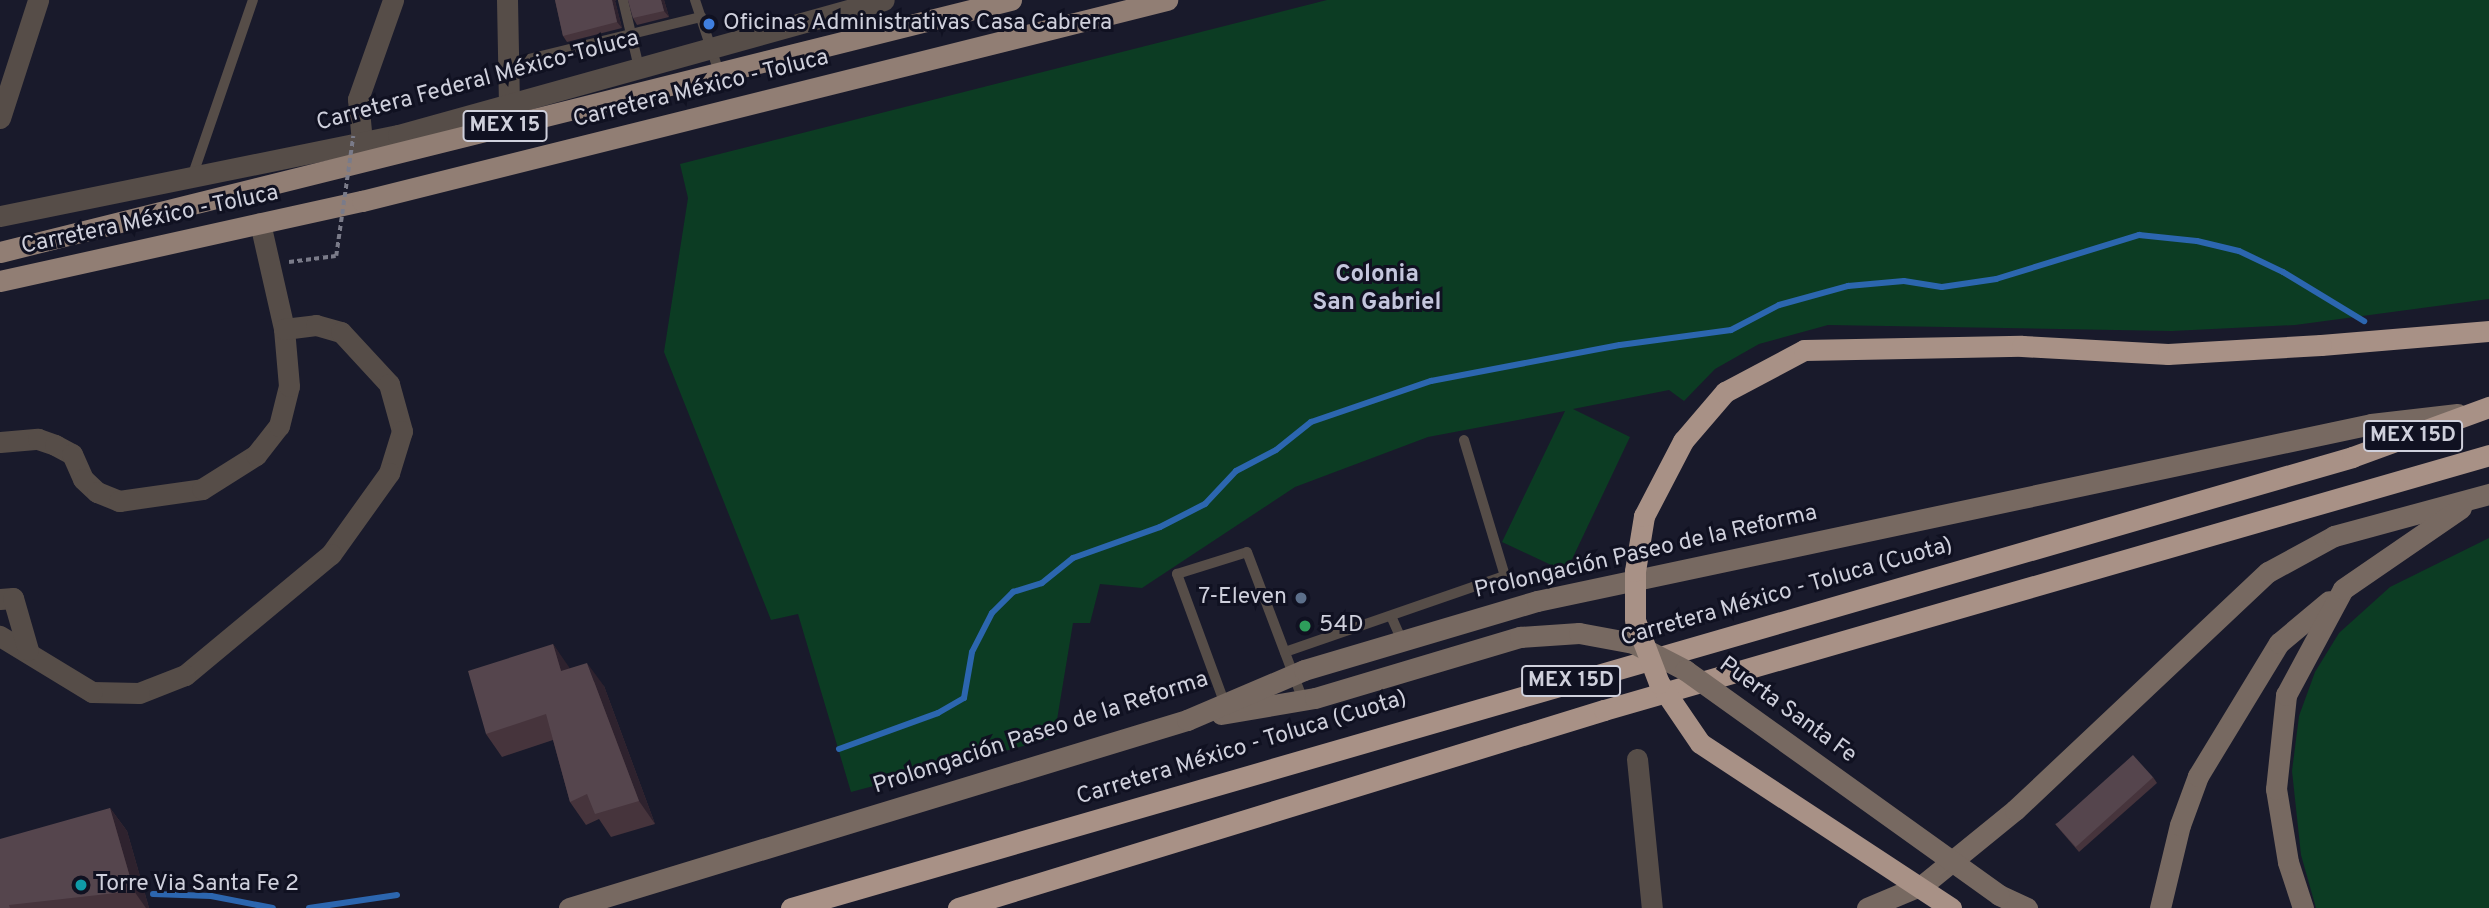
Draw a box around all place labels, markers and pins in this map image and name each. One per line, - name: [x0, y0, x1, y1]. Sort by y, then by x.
- place label: Oficinas Administrativas Casa Cabrera: [723, 10, 1113, 38]
- marker: Oficinas Administrativas Casa Cabrera: [701, 16, 717, 32]
- place label: 7-Eleven: [1198, 584, 1287, 612]
- marker: 7-Eleven: [1293, 590, 1309, 606]
- place label: 54D: [1319, 612, 1364, 640]
- marker: 54D: [1297, 618, 1313, 634]
- place label: Torre Via Santa Fe 2: [95, 871, 300, 899]
- marker: Torre Via Santa Fe 2: [73, 877, 89, 893]

